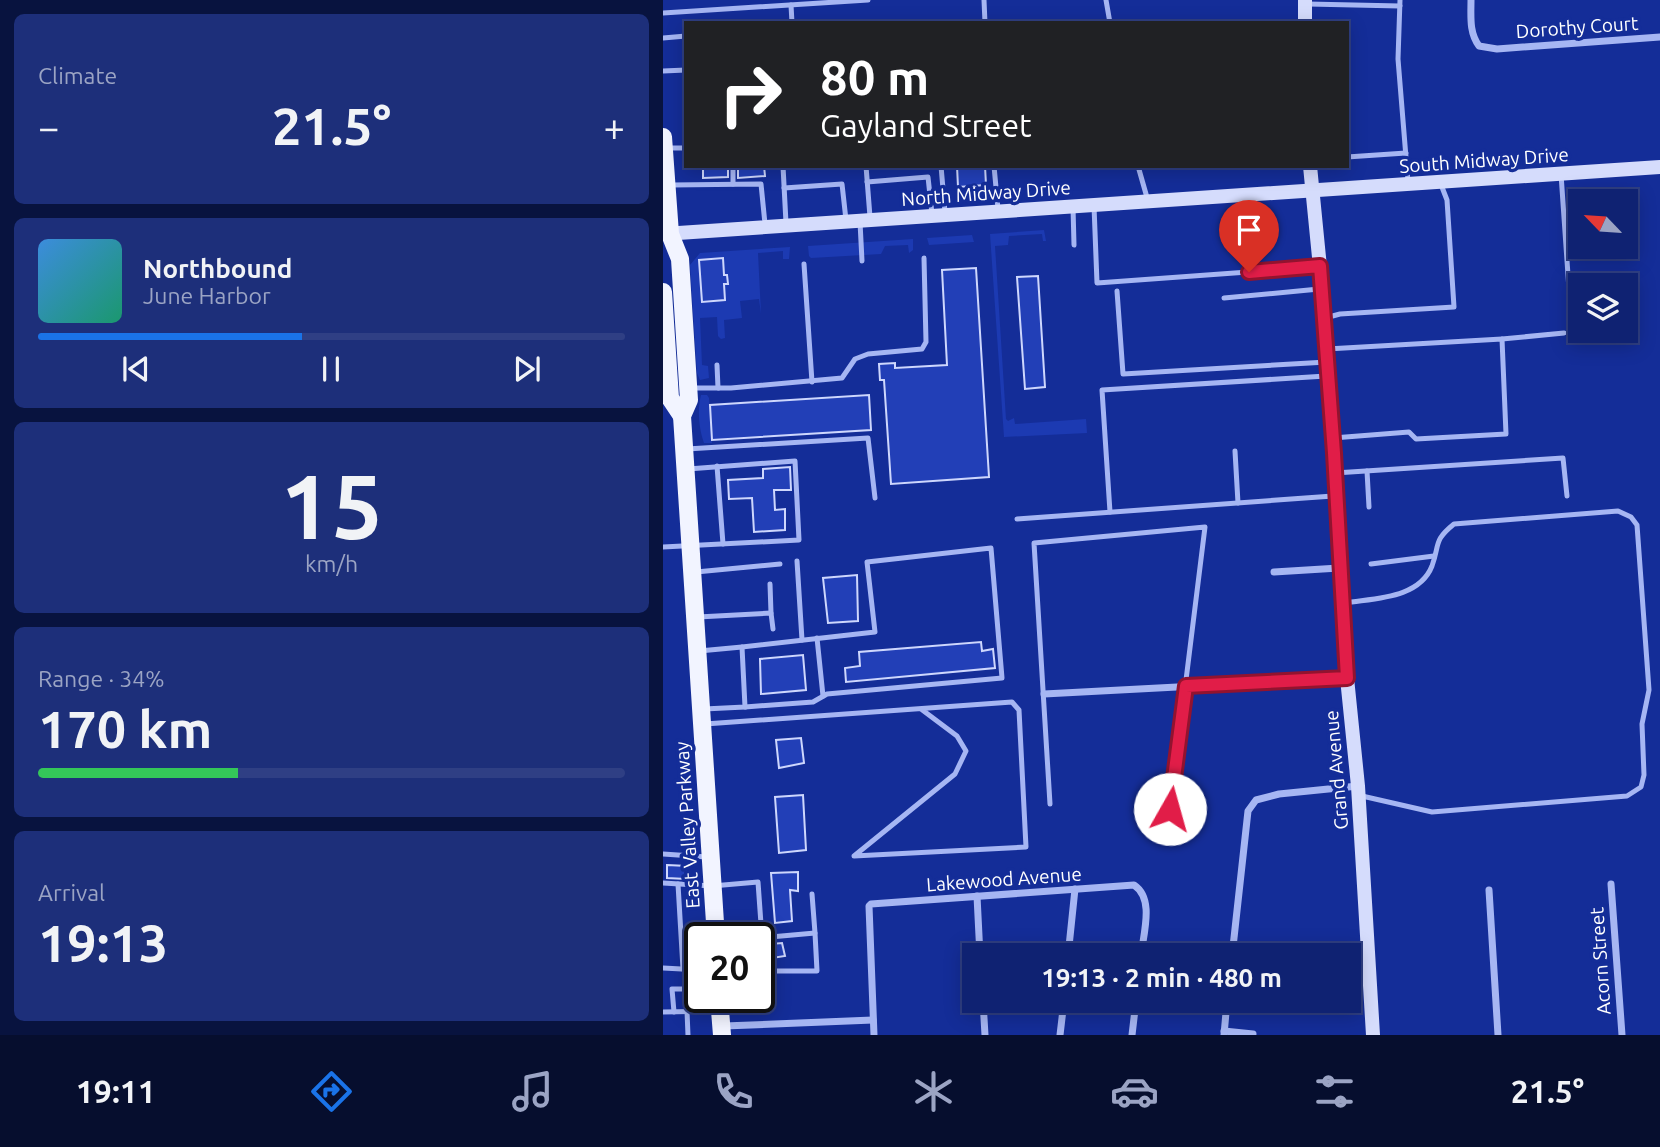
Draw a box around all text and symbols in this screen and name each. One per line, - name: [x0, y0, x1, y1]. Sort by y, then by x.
- street label: Dorothy Court: [1515, 12, 1640, 42]
- icon: right: [705, 49, 796, 140]
- text: 80 m: [820, 49, 929, 104]
- text: Climate: [38, 63, 117, 88]
- text: 21.5°: [272, 97, 391, 155]
- text: −: [38, 106, 59, 148]
- text: +: [604, 106, 625, 148]
- text: Gayland Street: [820, 107, 1032, 143]
- street label: South Midway Drive: [1399, 143, 1569, 177]
- street label: North Midway Drive: [901, 176, 1071, 210]
- north arrow: [1568, 189, 1638, 259]
- map controls: [1568, 189, 1638, 343]
- pin: [1219, 200, 1279, 272]
- icon: arrive: [1230, 211, 1268, 249]
- text: Northbound: [143, 254, 292, 283]
- button: layers: [1568, 273, 1638, 343]
- text: June Harbor: [143, 283, 271, 308]
- icon: previous: [117, 350, 155, 388]
- icon: pause: [312, 350, 350, 388]
- icon: next: [508, 350, 546, 388]
- text: 15: [280, 454, 383, 556]
- text: km/h: [305, 551, 358, 576]
- text: Range · 34%: [38, 666, 165, 691]
- text: 170 km: [38, 700, 212, 758]
- street label: Grand Avenue: [1320, 709, 1352, 831]
- street label: East Valley Parkway: [670, 741, 704, 909]
- position arrow: [1133, 772, 1207, 846]
- street label: Lakewood Avenue: [926, 863, 1082, 895]
- text: Arrival: [38, 880, 105, 905]
- street label: Acorn Street: [1585, 906, 1615, 1015]
- text: 19:13: [38, 914, 168, 972]
- speed limit sign: 20: [684, 922, 775, 1013]
- text: 19:13 · 2 min · 480 m: [1041, 963, 1282, 992]
- icon: directions: [307, 1067, 356, 1116]
- icon: music: [508, 1067, 557, 1116]
- icon: phone: [709, 1067, 758, 1116]
- icon: climate: [909, 1067, 958, 1116]
- icon: car: [1110, 1067, 1159, 1116]
- icon: filters: [1310, 1067, 1359, 1116]
- text: 19:11: [76, 1073, 156, 1109]
- text: 21.5°: [1511, 1073, 1584, 1109]

